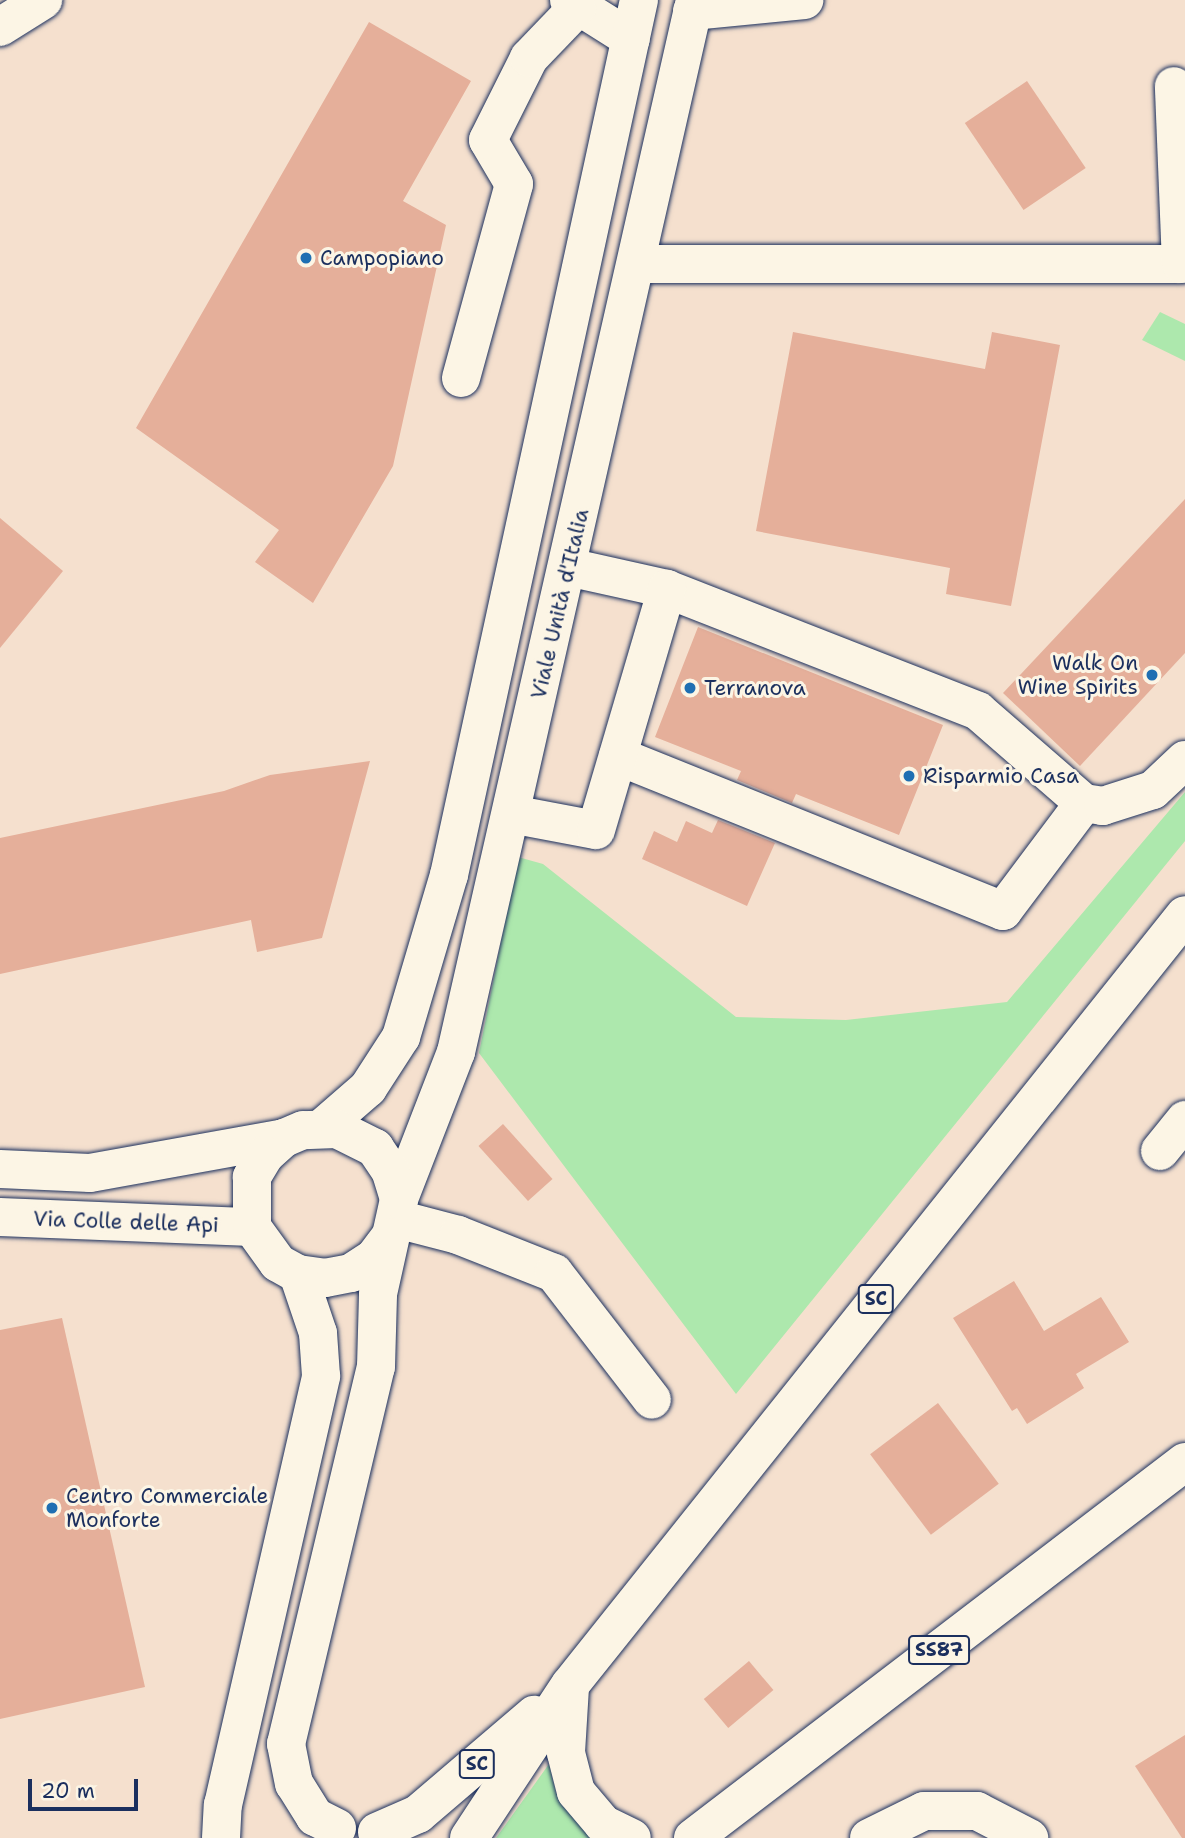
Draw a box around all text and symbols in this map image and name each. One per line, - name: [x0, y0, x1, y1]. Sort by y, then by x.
- place label: Campopiano: [320, 245, 444, 271]
- marker: Campopiano: [298, 250, 314, 266]
- street label: Viale Unità d'Italia: [526, 506, 594, 702]
- place label: Walk On Wine Spirits: [1018, 650, 1138, 700]
- marker: Walk On Wine Spirits: [1144, 667, 1160, 683]
- place label: Terranova: [704, 675, 806, 701]
- marker: Terranova: [682, 680, 698, 696]
- place label: Risparmio Casa: [923, 763, 1079, 789]
- marker: Risparmio Casa: [901, 768, 917, 784]
- street label: Via Colle delle Api: [33, 1206, 219, 1238]
- road number: SC: [857, 1284, 895, 1315]
- place label: Centro Commerciale Monforte: [66, 1483, 268, 1533]
- marker: Centro Commerciale Monforte: [44, 1500, 60, 1516]
- road number: SS87: [908, 1634, 970, 1666]
- road number: SC: [458, 1748, 496, 1780]
- scale bar: [32, 1764, 142, 1808]
- text: 20 m: [41, 1777, 95, 1805]

